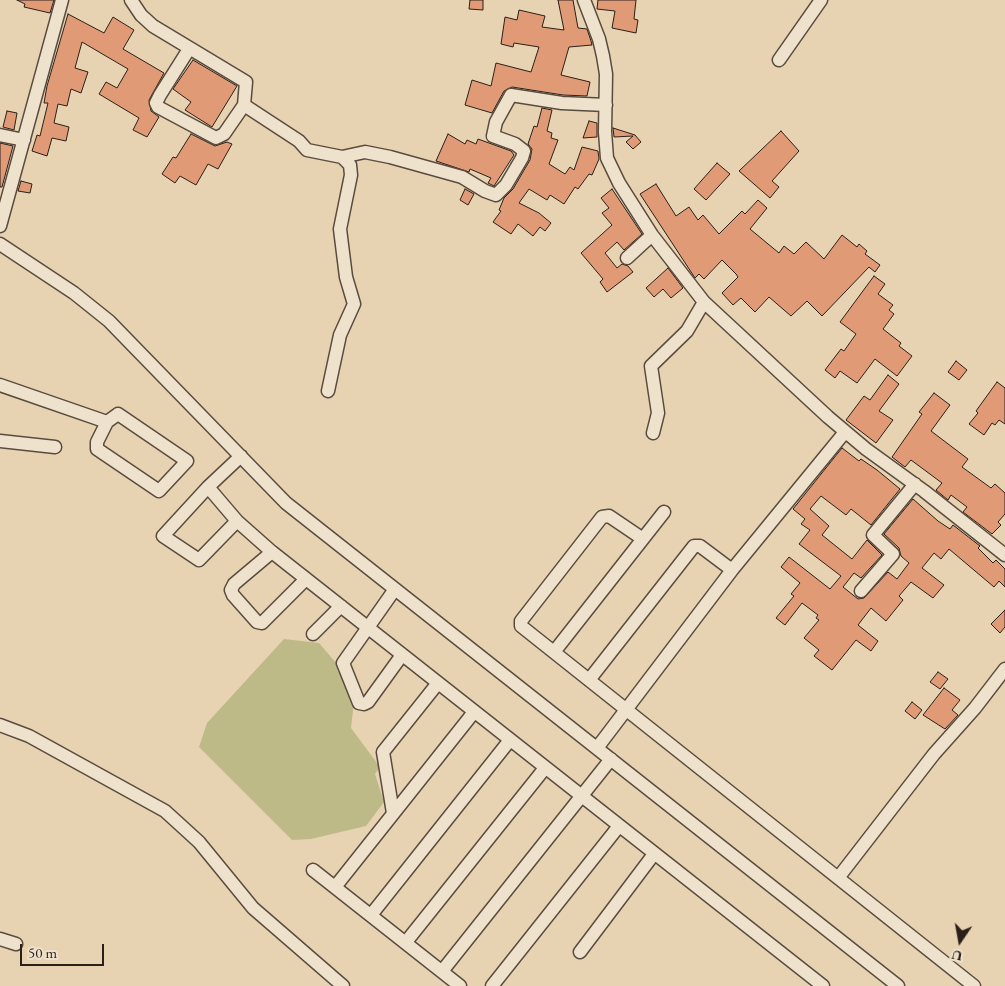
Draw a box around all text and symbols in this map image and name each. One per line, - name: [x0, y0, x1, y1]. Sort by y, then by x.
- north arrow: [935, 916, 985, 966]
- scale bar: [22, 934, 106, 966]
- text: 50 m: [28, 943, 57, 962]
- text: U: [950, 946, 964, 966]

